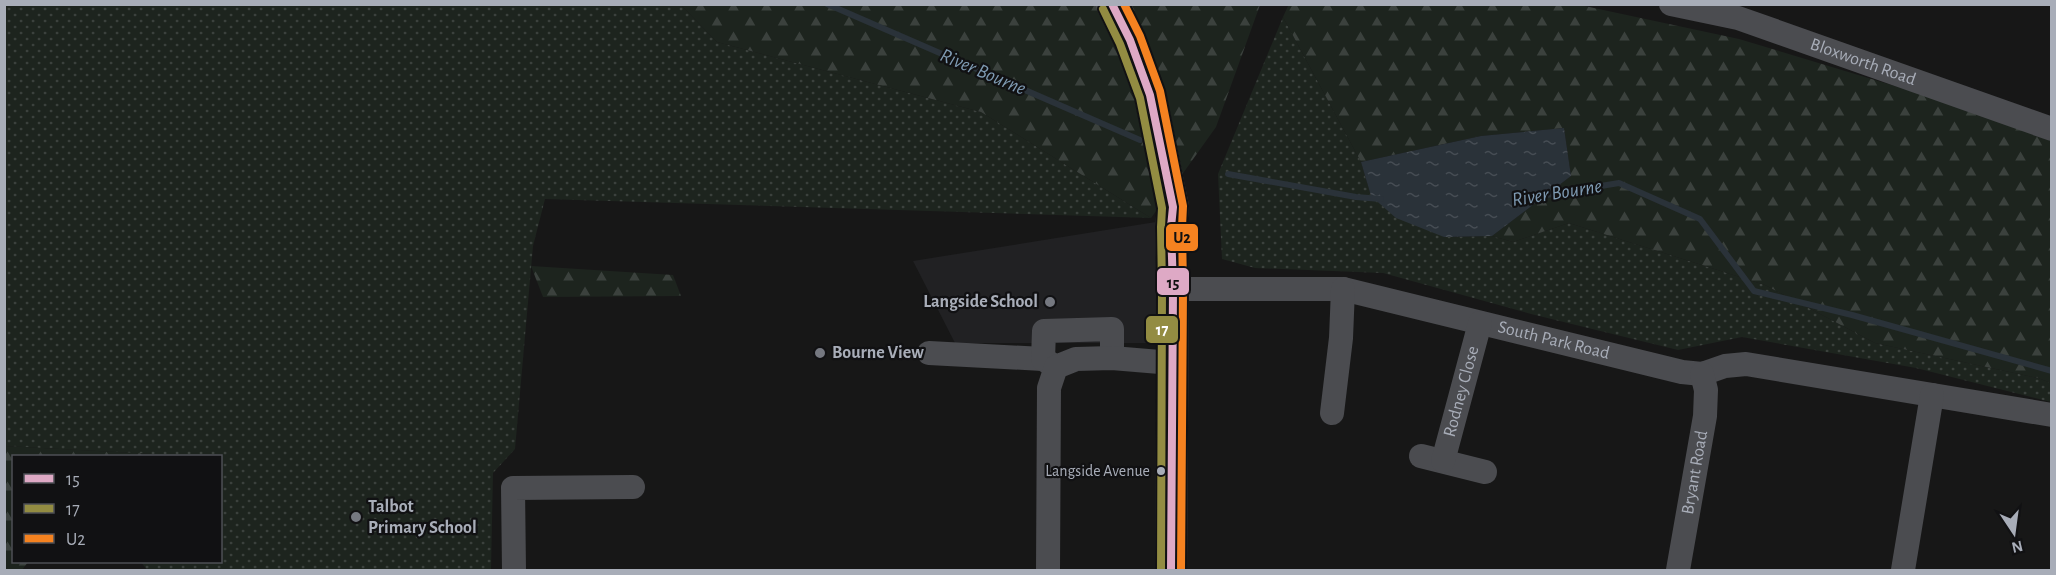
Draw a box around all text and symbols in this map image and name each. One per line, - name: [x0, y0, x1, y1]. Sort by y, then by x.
- street label: Bloxworth Road: [1808, 35, 1918, 89]
- water label: River Bourne: [937, 45, 1029, 99]
- water label: River Bourne: [1511, 176, 1604, 210]
- line badge: U2: [1165, 223, 1199, 252]
- text: U2: [1173, 230, 1191, 246]
- line badge: 15: [1156, 267, 1190, 296]
- text: 15: [1167, 275, 1179, 291]
- place label: Langside School: [923, 293, 1038, 311]
- marker: Langside School: [1043, 295, 1057, 309]
- line badge: 17: [1145, 315, 1179, 344]
- street label: South Park Road: [1496, 318, 1611, 363]
- text: 17: [1156, 322, 1168, 338]
- place label: Bourne View: [832, 344, 924, 362]
- street label: Rodney Close: [1441, 344, 1482, 439]
- marker: Bourne View: [813, 346, 827, 360]
- street label: Bryant Road: [1679, 429, 1711, 516]
- legend: [12, 455, 222, 563]
- place label: Langside Avenue: [1045, 463, 1150, 479]
- marker: Langside Avenue: [1155, 465, 1167, 477]
- text: 15: [66, 471, 80, 489]
- place label: Talbot Primary School: [368, 498, 477, 537]
- text: 17: [66, 501, 80, 519]
- north arrow: [1984, 503, 2044, 563]
- marker: Talbot Primary School: [349, 510, 363, 524]
- text: U2: [66, 531, 85, 549]
- text: N: [2010, 538, 2024, 556]

